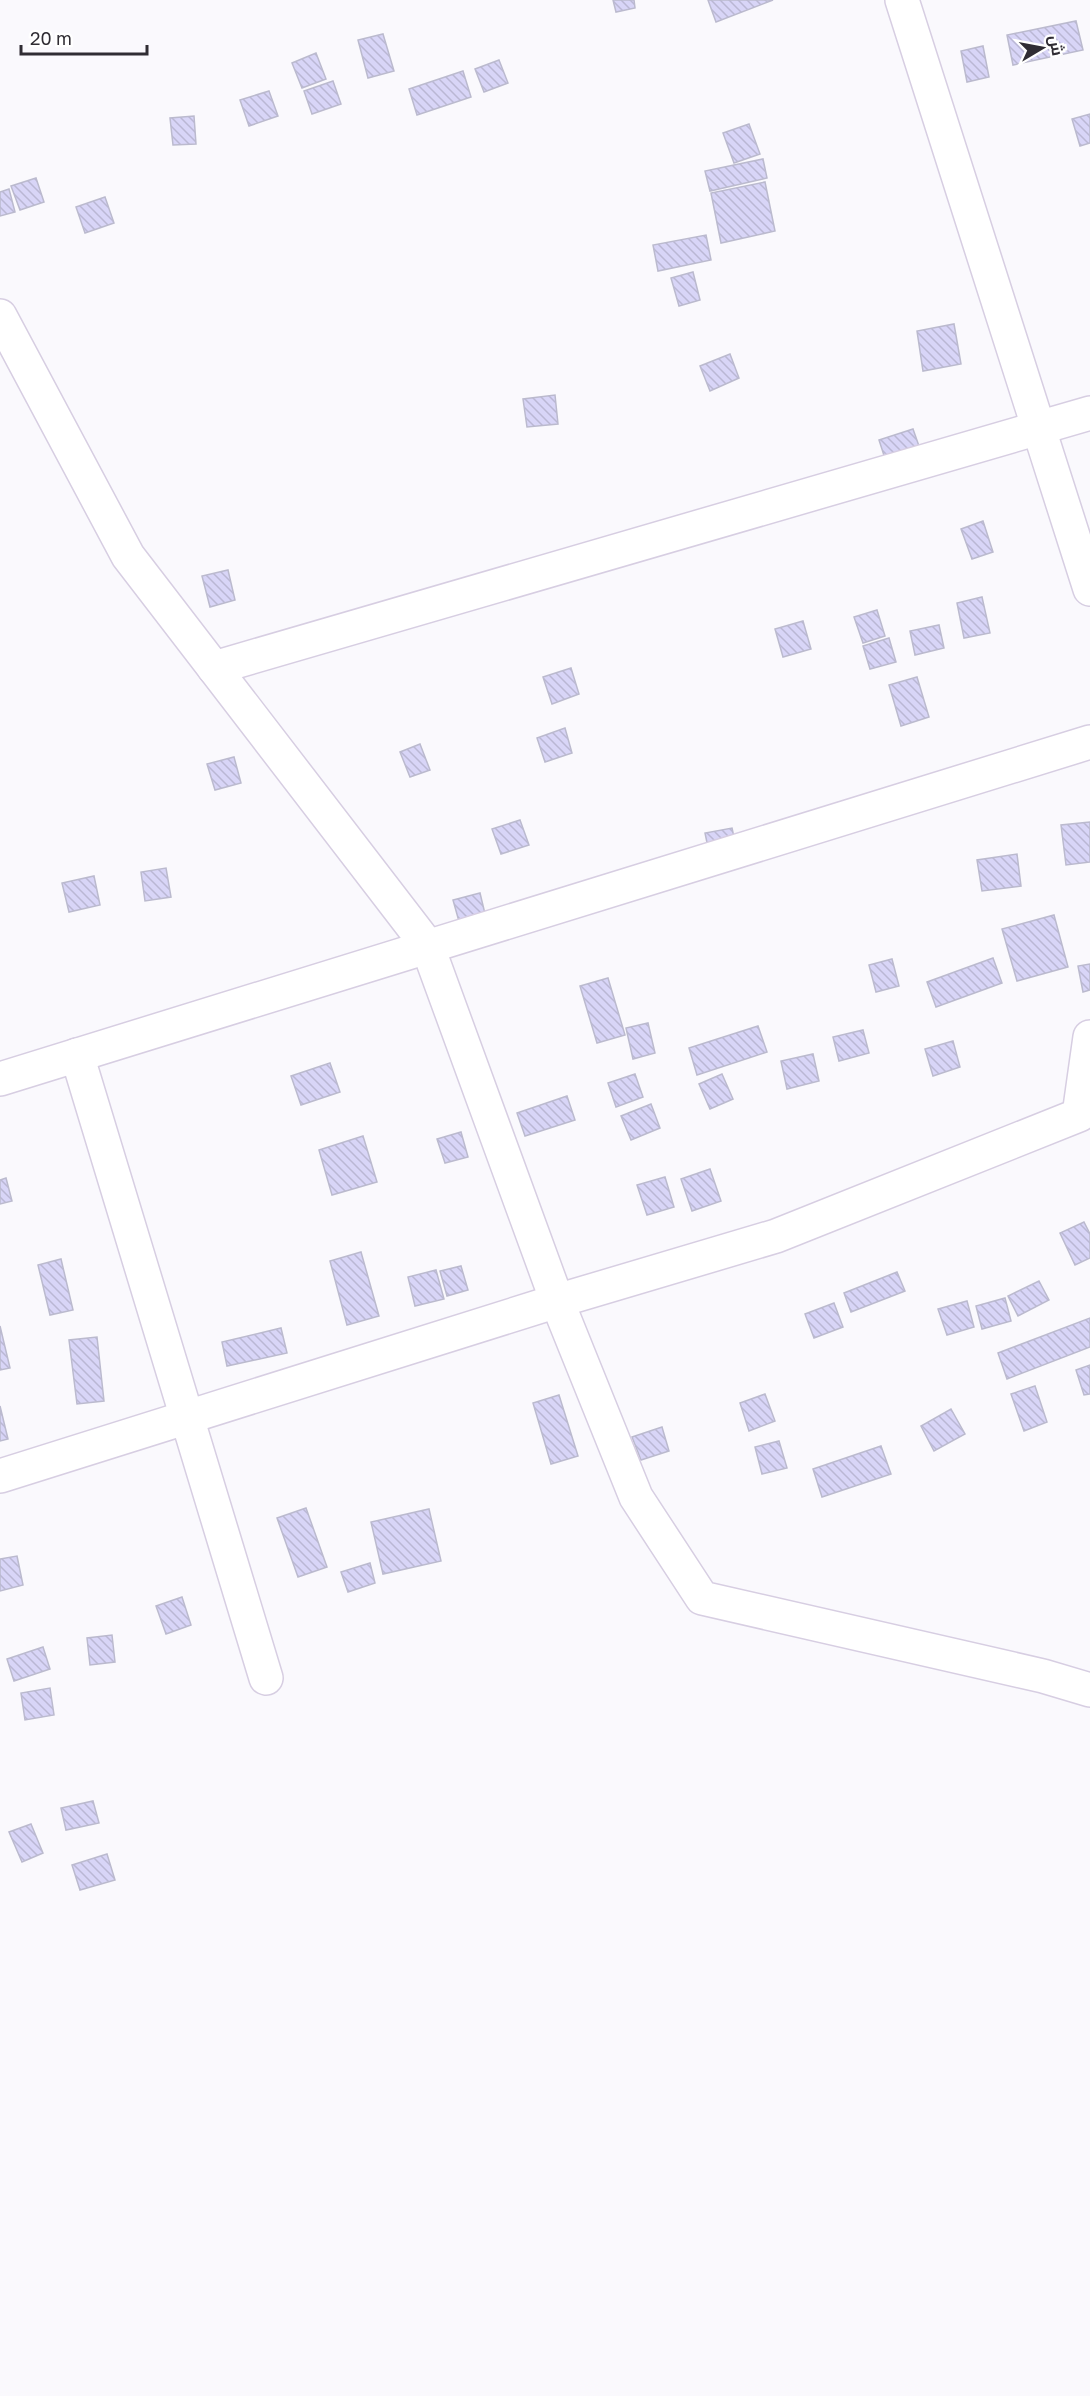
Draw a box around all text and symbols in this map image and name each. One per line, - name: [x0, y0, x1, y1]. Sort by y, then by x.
- scale bar: [21, 18, 147, 56]
- north arrow: [1012, 18, 1072, 78]
- text: 20 m: [30, 27, 72, 49]
- text: ش: [1045, 34, 1068, 57]

